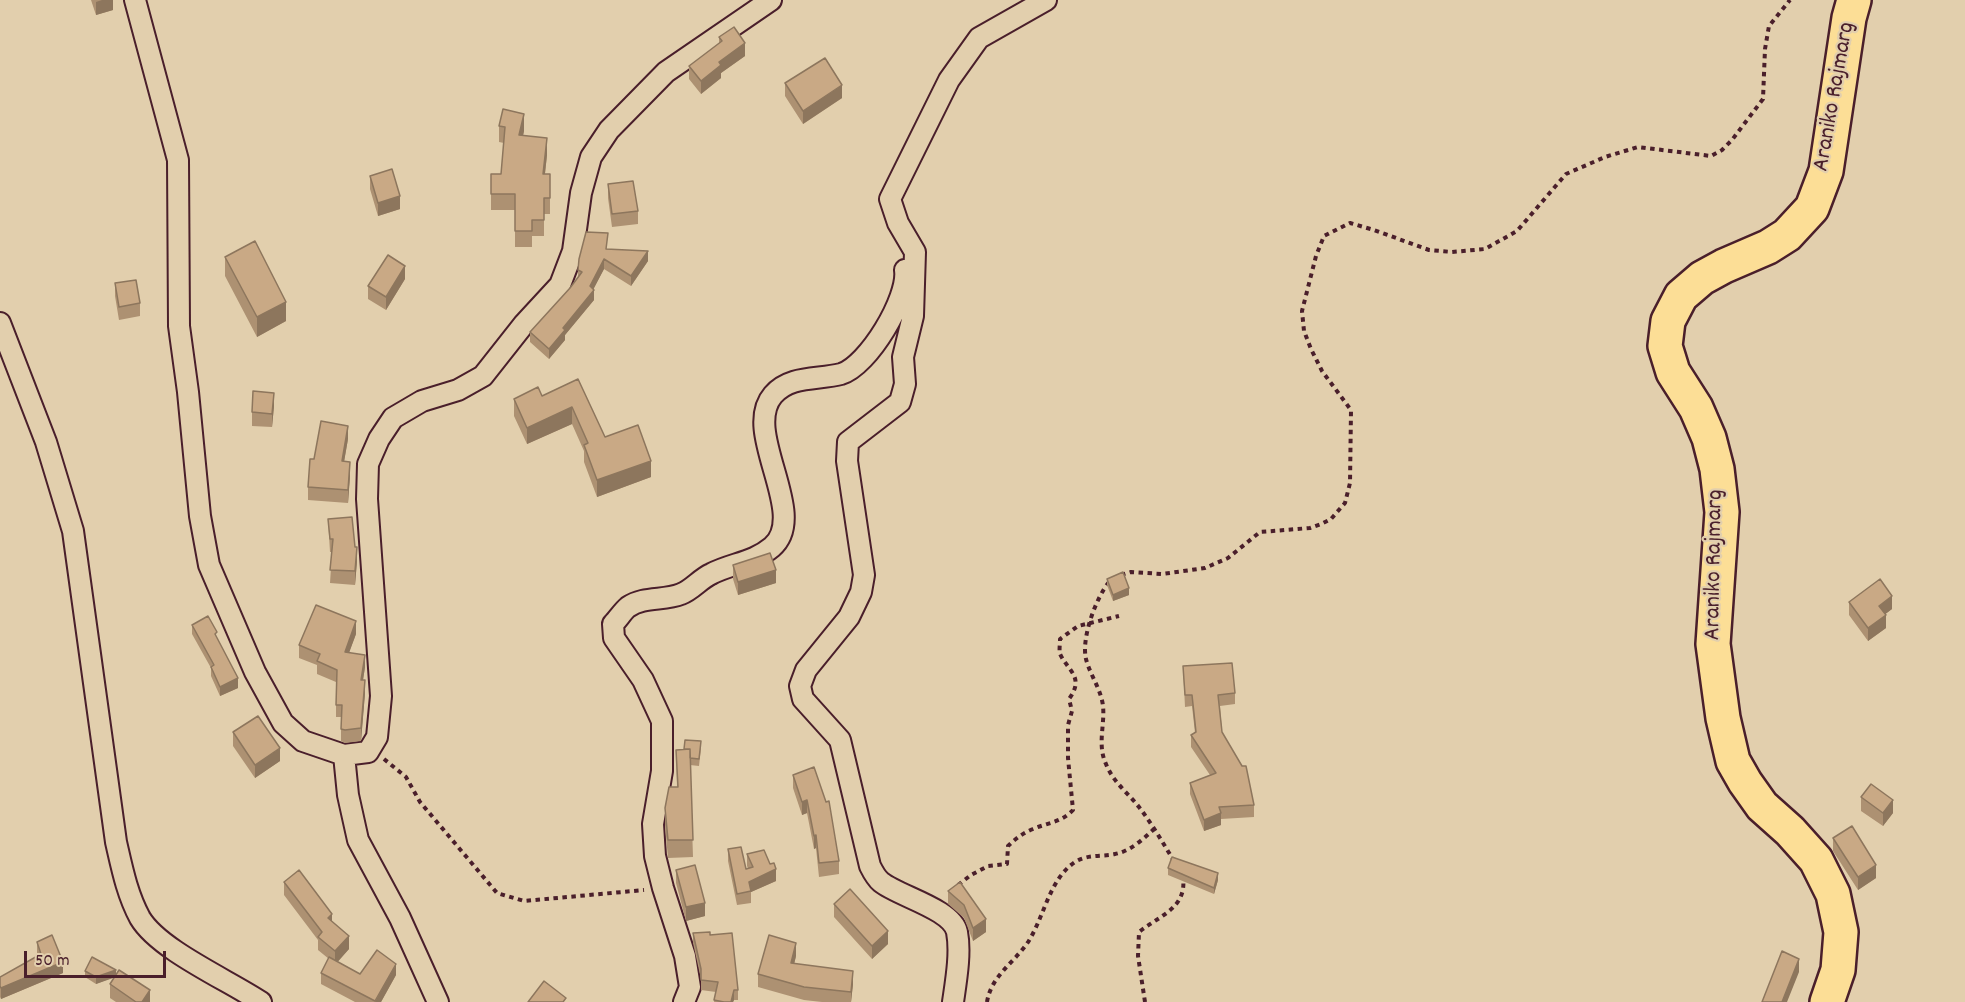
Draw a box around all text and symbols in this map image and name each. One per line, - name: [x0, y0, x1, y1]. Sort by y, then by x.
- street label: Araniko Rajmarg: [1809, 20, 1863, 174]
- street label: Araniko Rajmarg: [1700, 489, 1732, 641]
- scale bar: [27, 939, 170, 977]
- text: 50 m: [35, 949, 70, 974]

